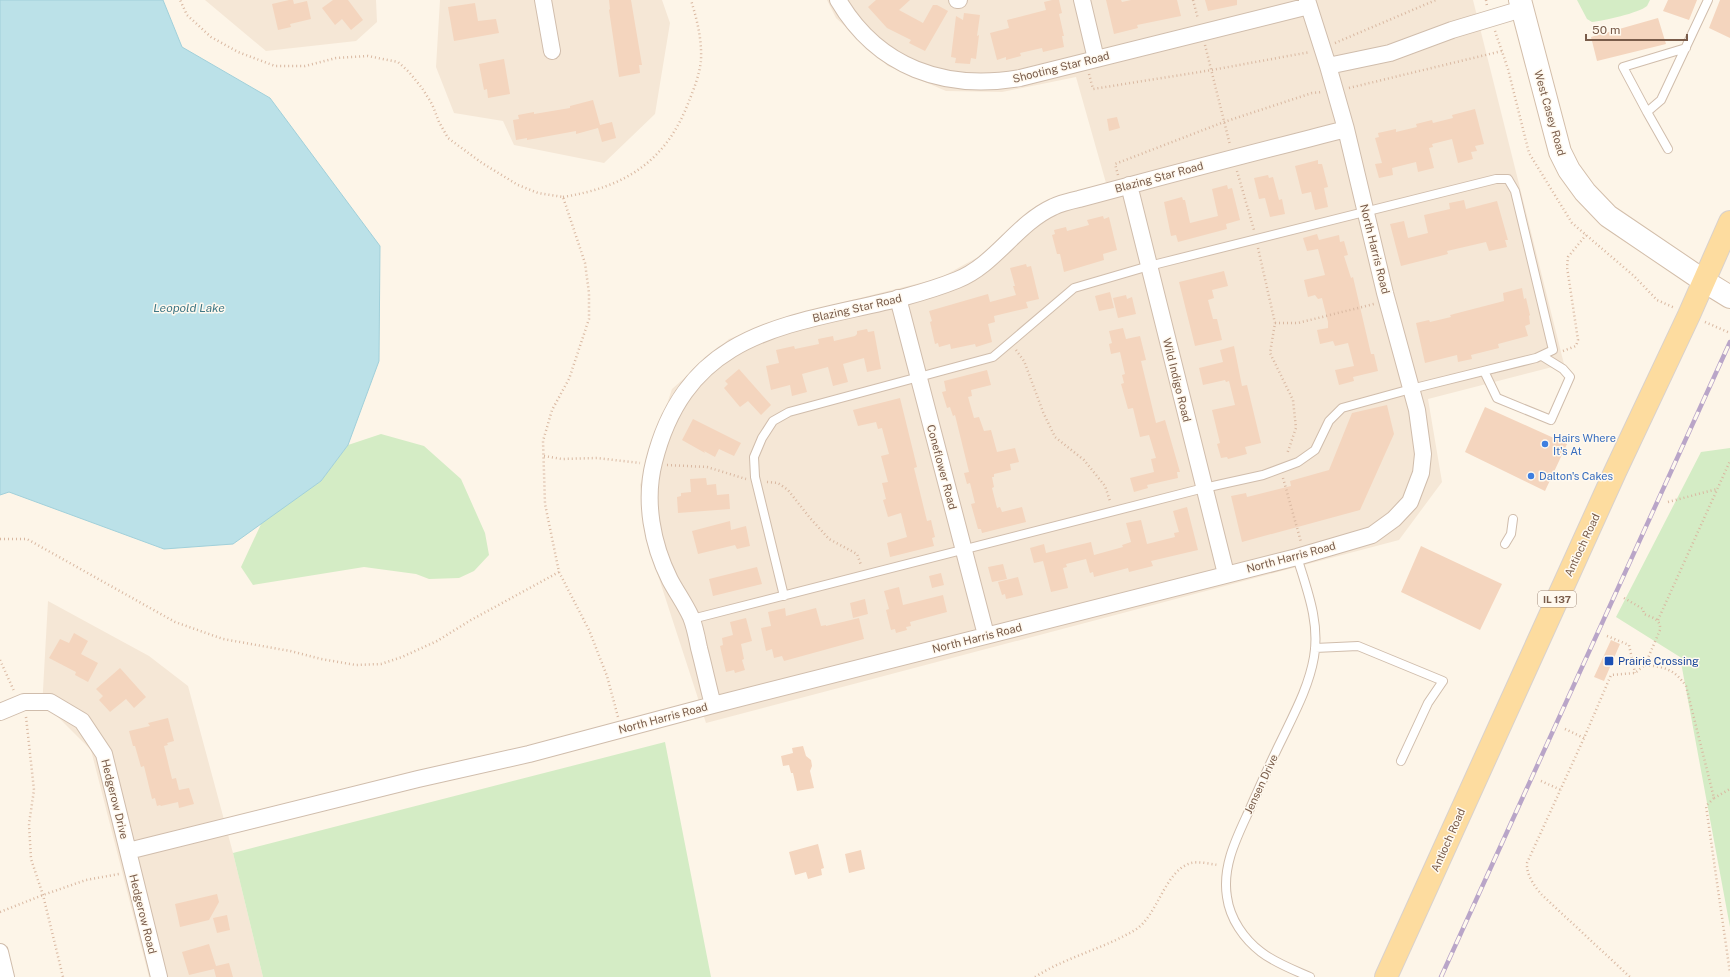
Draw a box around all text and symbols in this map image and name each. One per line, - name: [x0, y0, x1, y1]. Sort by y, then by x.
- scale bar: [1586, 16, 1687, 42]
- text: 50 m: [1592, 23, 1620, 37]
- street label: Shooting Star Road: [1011, 49, 1111, 85]
- street label: West Casey Road: [1532, 69, 1568, 157]
- street label: Blazing Star Road: [1113, 159, 1205, 195]
- street label: North Harris Road: [1358, 203, 1392, 295]
- street label: Blazing Star Road: [811, 292, 903, 324]
- water label: Leopold Lake: [153, 301, 225, 315]
- street label: Wild Indigo Road: [1161, 337, 1193, 423]
- street label: Coneflower Road: [925, 423, 959, 511]
- place label: Hairs Where It's At: [1553, 432, 1616, 457]
- marker: Hairs Where It's At: [1540, 439, 1550, 449]
- place label: Dalton's Cakes: [1539, 470, 1614, 482]
- marker: Dalton's Cakes: [1526, 471, 1536, 481]
- street label: Antioch Road: [1562, 512, 1602, 578]
- street label: North Harris Road: [1245, 539, 1337, 575]
- road number: IL 137: [1538, 591, 1576, 607]
- street label: North Harris Road: [931, 621, 1023, 655]
- marker: Prairie Crossing: [1603, 655, 1615, 667]
- place label: Prairie Crossing: [1618, 655, 1699, 667]
- street label: North Harris Road: [617, 700, 709, 736]
- street label: Jensen Drive: [1242, 752, 1280, 816]
- street label: Hedgerow Drive: [99, 758, 131, 840]
- street label: Antioch Road: [1429, 806, 1467, 874]
- street label: Hedgerow Road: [127, 873, 159, 955]

